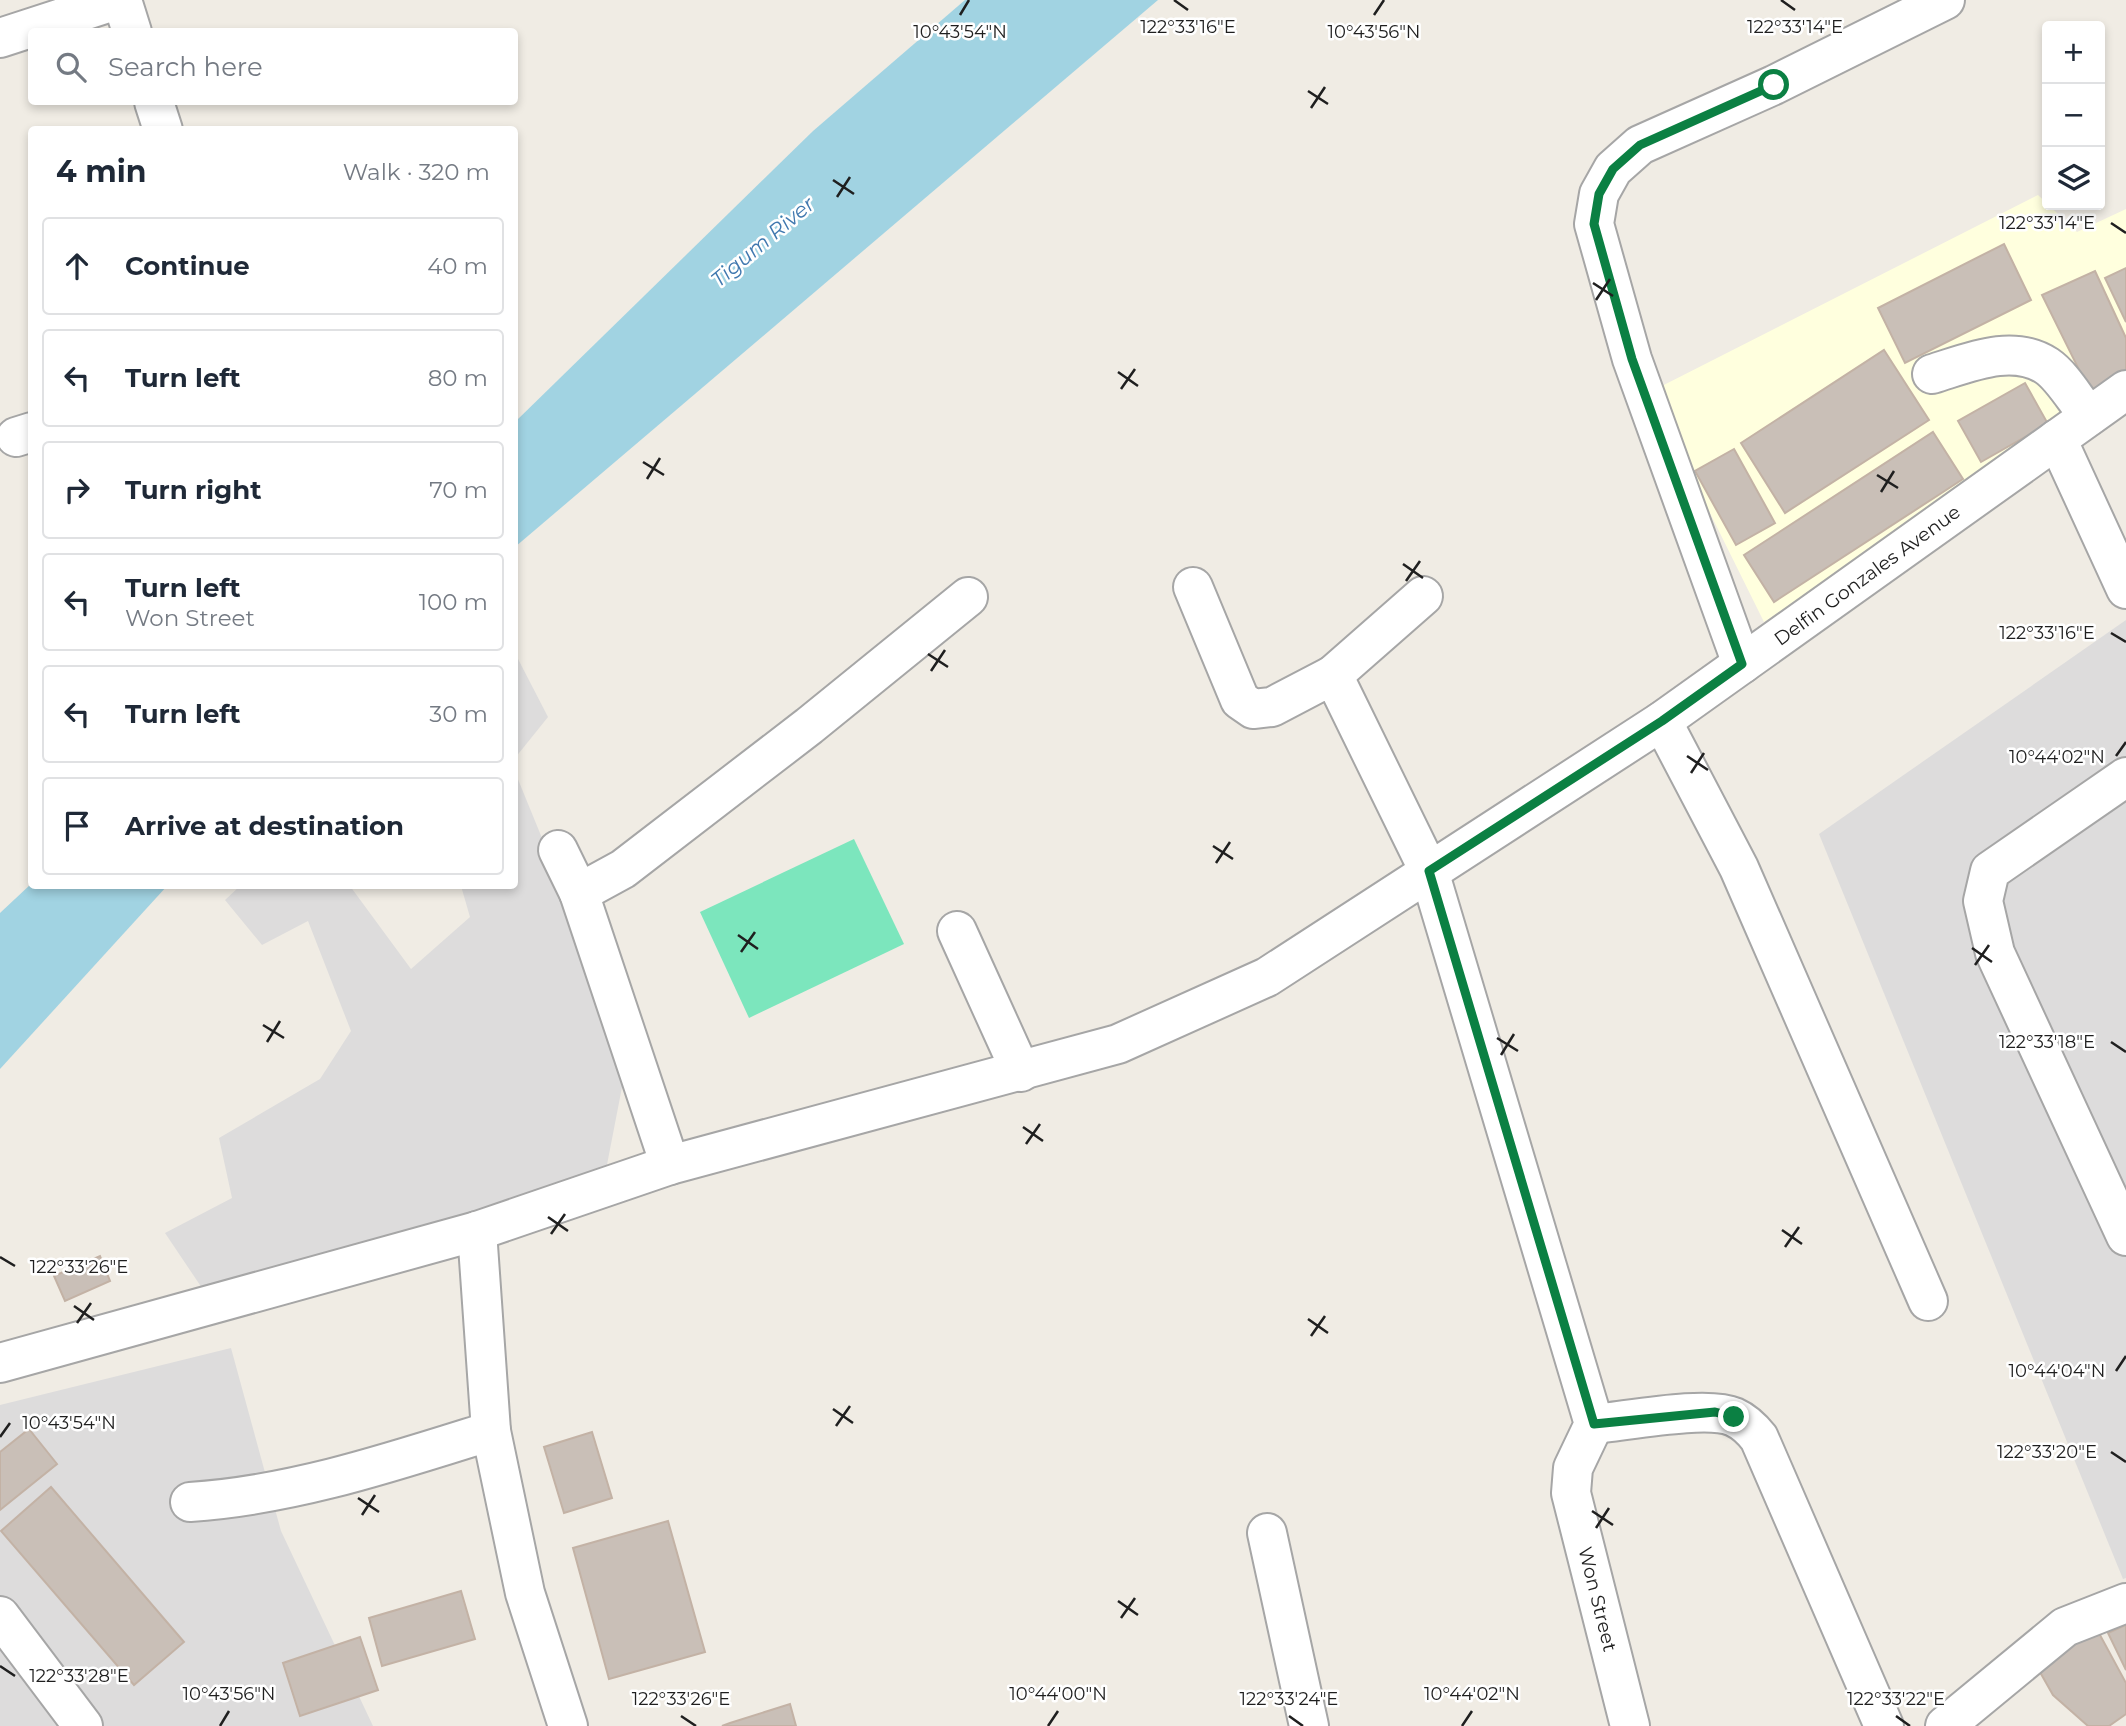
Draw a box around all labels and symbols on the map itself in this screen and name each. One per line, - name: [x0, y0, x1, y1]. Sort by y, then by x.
- text: 122°33'16"E: [1140, 16, 1236, 38]
- text: 122°33'14"E: [1747, 16, 1843, 38]
- text: 10°43'54"N: [913, 21, 1007, 43]
- text: 10°43'56"N: [1327, 21, 1421, 43]
- route start: [1758, 69, 1789, 100]
- water label: Tigum River: [706, 191, 820, 292]
- text: 122°33'14"E: [1999, 212, 2095, 234]
- street label: Delfin Gonzales Avenue: [1770, 500, 1965, 651]
- text: 122°33'16"E: [1999, 622, 2095, 644]
- text: 10°44'02"N: [2009, 746, 2105, 768]
- text: 122°33'18"E: [1999, 1031, 2095, 1053]
- text: 122°33'26"E: [30, 1256, 128, 1278]
- text: 10°44'04"N: [2009, 1360, 2105, 1382]
- route end: [1718, 1401, 1749, 1432]
- text: 10°43'54"N: [22, 1412, 116, 1434]
- text: 122°33'20"E: [1997, 1441, 2097, 1463]
- street label: Won Street: [1573, 1544, 1622, 1654]
- text: 122°33'28"E: [29, 1665, 129, 1687]
- text: 10°43'56"N: [182, 1683, 276, 1705]
- text: 10°44'00"N: [1009, 1683, 1107, 1705]
- text: 10°44'02"N: [1424, 1683, 1520, 1705]
- text: 122°33'26"E: [632, 1688, 730, 1710]
- text: 122°33'24"E: [1240, 1688, 1338, 1710]
- text: 122°33'22"E: [1847, 1688, 1945, 1710]

